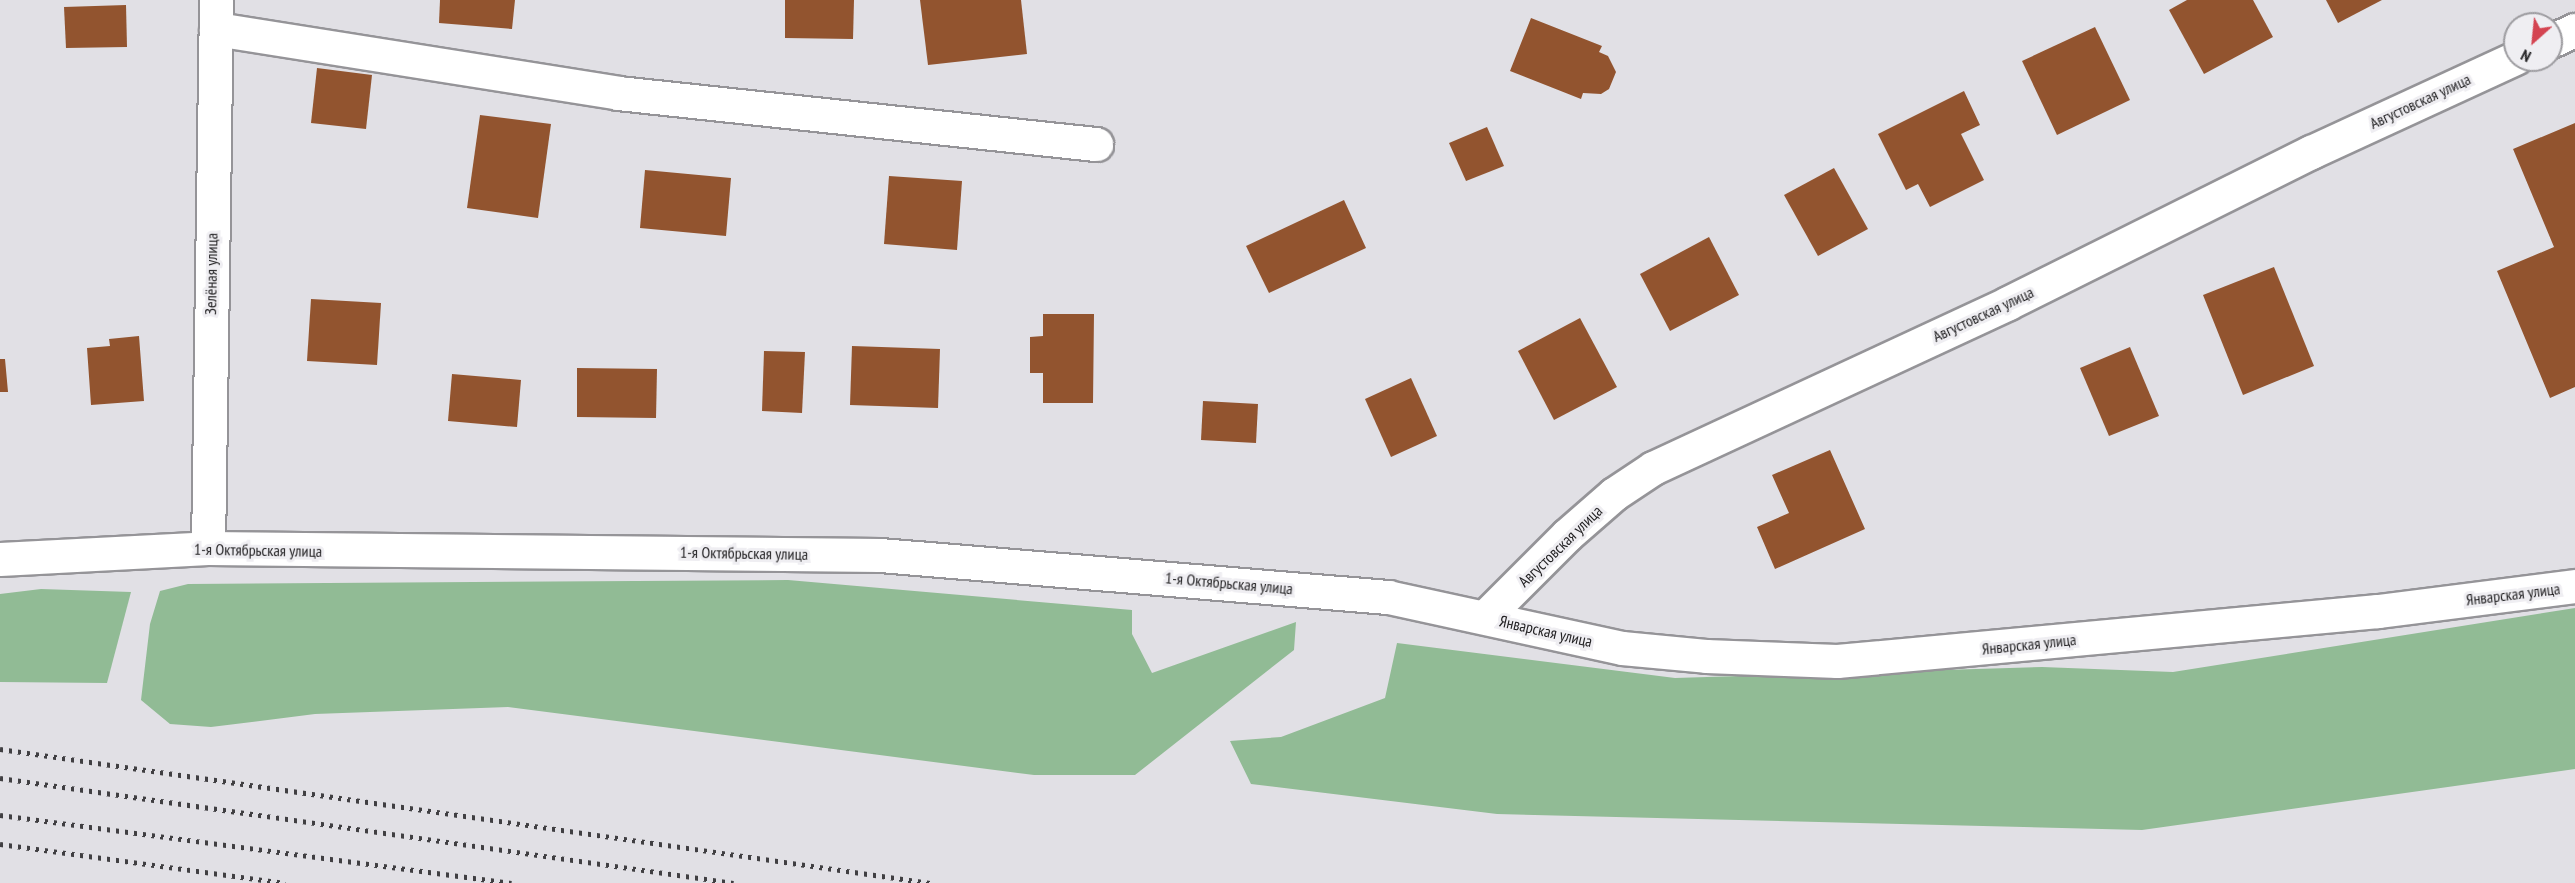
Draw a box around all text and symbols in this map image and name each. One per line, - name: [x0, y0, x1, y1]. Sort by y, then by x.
- north arrow: [2503, 12, 2563, 72]
- text: N: [2517, 45, 2534, 67]
- street label: Августовская улица: [2366, 69, 2474, 133]
- street label: Зелёная улица: [201, 233, 221, 315]
- street label: Августовская улица: [1929, 282, 2037, 346]
- street label: Августовская улица: [1514, 501, 1606, 591]
- street label: 1-я Октябрьская улица: [194, 539, 322, 561]
- street label: 1-я Октябрьская улица: [680, 542, 808, 564]
- street label: 1-я Октябрьская улица: [1164, 568, 1294, 598]
- street label: Январская улица: [2465, 579, 2561, 609]
- street label: Январская улица: [1498, 611, 1594, 651]
- street label: Январская улица: [1981, 629, 2077, 659]

